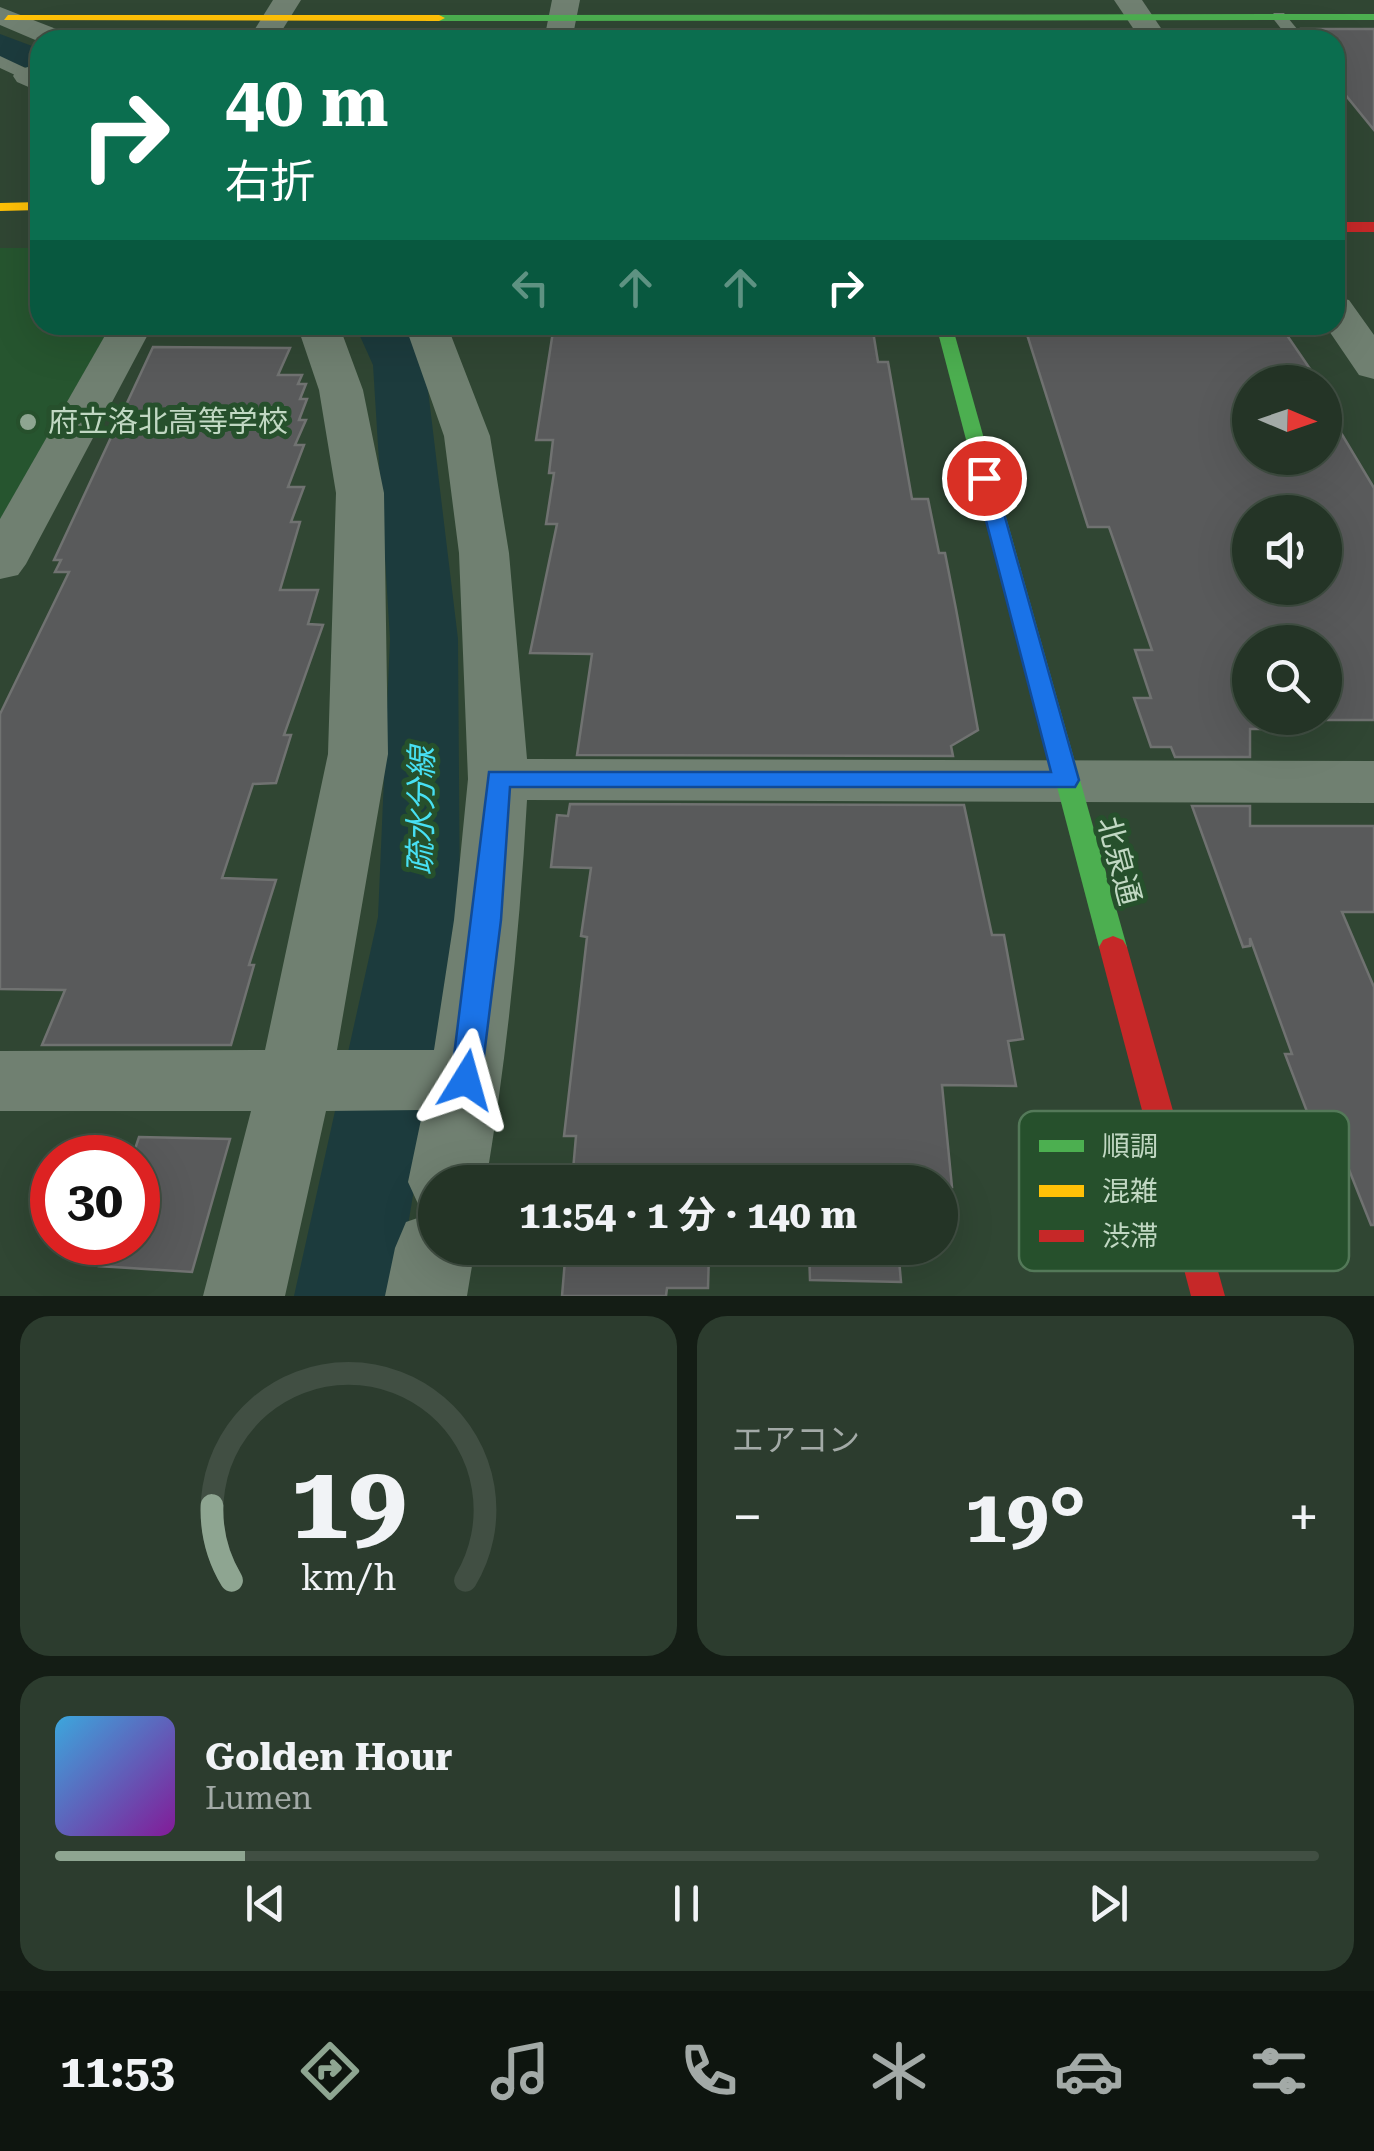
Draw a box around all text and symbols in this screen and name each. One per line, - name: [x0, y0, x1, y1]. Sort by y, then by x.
- text: 40 m: [225, 61, 389, 143]
- icon: right: [60, 70, 190, 200]
- text: 右折: [225, 155, 315, 208]
- icon: left: [503, 260, 558, 315]
- icon: ahead: [608, 260, 663, 315]
- icon: ahead: [713, 260, 768, 315]
- icon: right: [818, 260, 873, 315]
- north arrow: [1232, 365, 1342, 475]
- map controls: [1232, 365, 1342, 735]
- place label: 府立洛北高等学校: [48, 404, 288, 439]
- marker: 府立洛北高等学校: [17, 411, 39, 433]
- pin: [942, 436, 1027, 521]
- icon: arrive: [957, 451, 1012, 506]
- button: sound: [1232, 495, 1342, 605]
- button: search: [1232, 625, 1342, 735]
- water label: 疏水分線: [401, 743, 441, 875]
- street label: 北泉通: [1091, 813, 1148, 909]
- position arrow: [414, 1028, 518, 1132]
- legend: [1019, 1111, 1349, 1271]
- text: 順調: [1102, 1130, 1158, 1163]
- speed limit sign: 30: [30, 1135, 160, 1265]
- text: 混雑: [1102, 1175, 1158, 1208]
- text: 11:54 · 1 分 · 140 m: [519, 1193, 857, 1237]
- text: 渋滞: [1102, 1220, 1158, 1253]
- text: エアコン: [732, 1421, 860, 1459]
- text: 19: [290, 1442, 407, 1563]
- text: 19°: [965, 1472, 1086, 1560]
- text: −: [732, 1485, 763, 1549]
- text: +: [1288, 1485, 1319, 1549]
- text: km/h: [301, 1557, 396, 1599]
- text: Golden Hour: [205, 1735, 453, 1779]
- text: Lumen: [205, 1779, 312, 1817]
- icon: previous: [238, 1876, 293, 1931]
- icon: pause: [659, 1876, 714, 1931]
- icon: next: [1081, 1876, 1136, 1931]
- icon: directions: [295, 2036, 365, 2106]
- icon: music: [485, 2036, 555, 2106]
- icon: phone: [674, 2036, 744, 2106]
- icon: climate: [864, 2036, 934, 2106]
- icon: car: [1054, 2036, 1124, 2106]
- icon: filters: [1244, 2036, 1314, 2106]
- text: 11:53: [60, 2045, 175, 2098]

